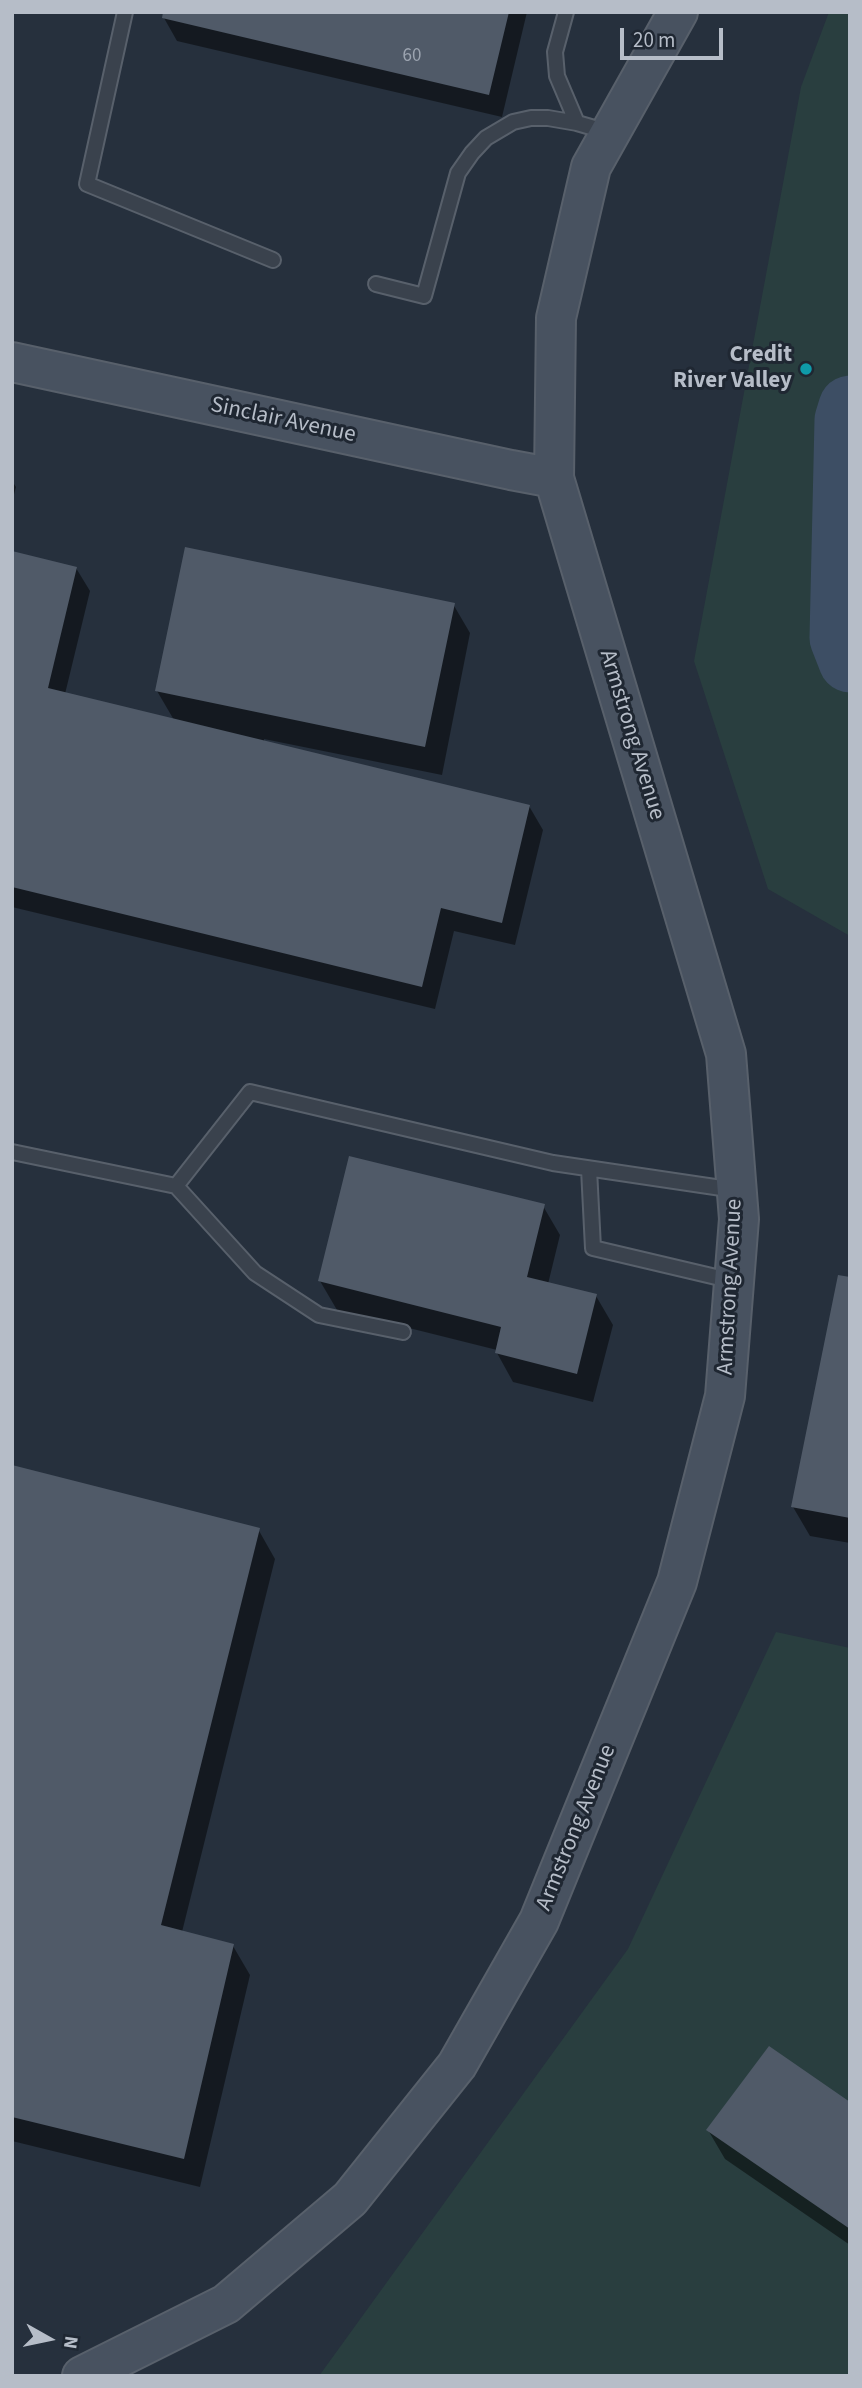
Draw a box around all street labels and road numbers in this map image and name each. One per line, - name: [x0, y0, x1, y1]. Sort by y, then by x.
- street label: Sinclair Avenue: [208, 392, 358, 450]
- street label: Armstrong Avenue: [592, 647, 670, 823]
- street label: Armstrong Avenue: [713, 1198, 749, 1376]
- street label: Armstrong Avenue: [531, 1741, 623, 1915]

